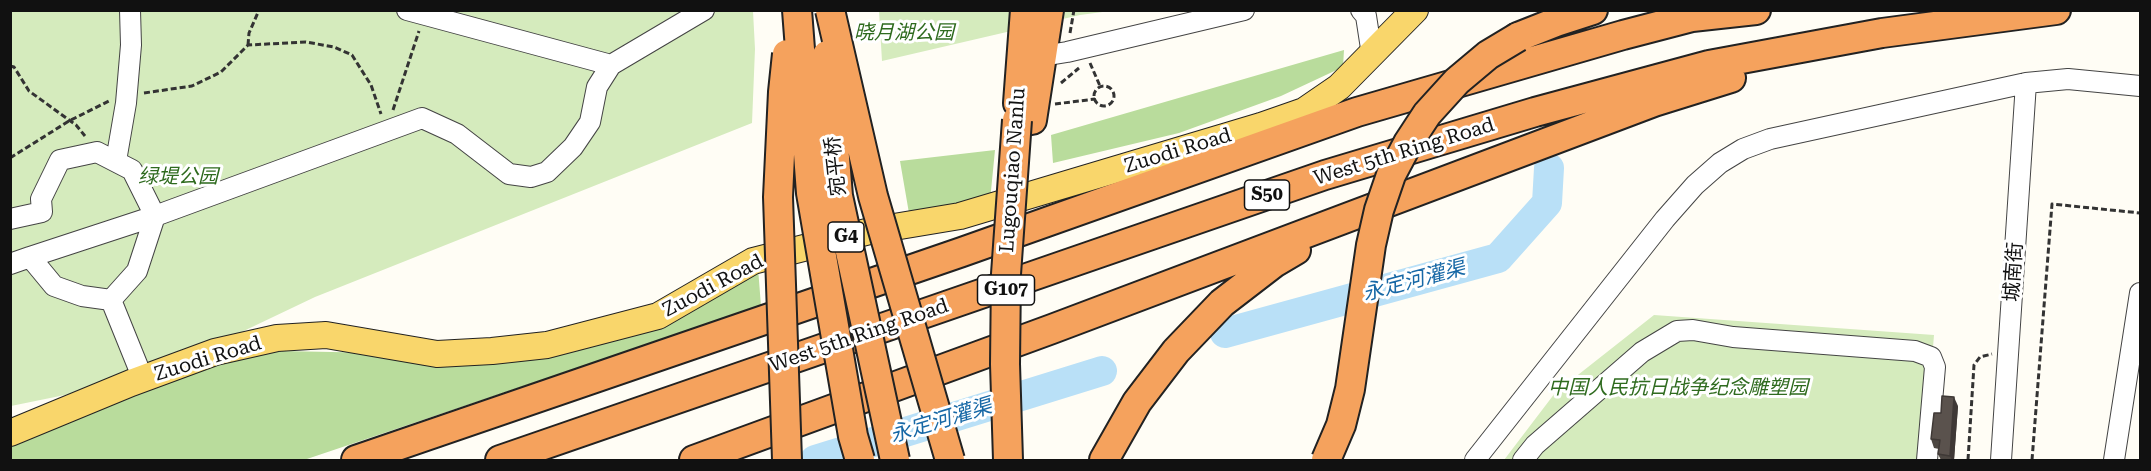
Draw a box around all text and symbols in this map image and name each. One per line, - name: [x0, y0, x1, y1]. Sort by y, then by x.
- park label: 晓月湖公园: [854, 21, 954, 45]
- street label: Lugouqiao Nanlu: [995, 87, 1031, 253]
- street label: West 5th Ring Road: [1311, 113, 1497, 191]
- street label: Zuodi Road: [1122, 123, 1234, 179]
- street label: 宛平桥: [821, 135, 851, 197]
- park label: 绿堤公园: [138, 165, 218, 189]
- road number: S50: [1244, 180, 1290, 210]
- road number: G4: [828, 222, 864, 252]
- street label: 城南街: [2000, 241, 2028, 303]
- street label: Zuodi Road: [659, 249, 767, 323]
- water label: 永定河灌渠: [1360, 255, 1468, 307]
- road number: G107: [978, 275, 1034, 305]
- street label: West 5th Ring Road: [766, 294, 952, 378]
- street label: Zuodi Road: [152, 331, 264, 387]
- park label: 中国人民抗日战争纪念雕塑园: [1548, 376, 1808, 400]
- water label: 永定河灌渠: [887, 394, 995, 448]

